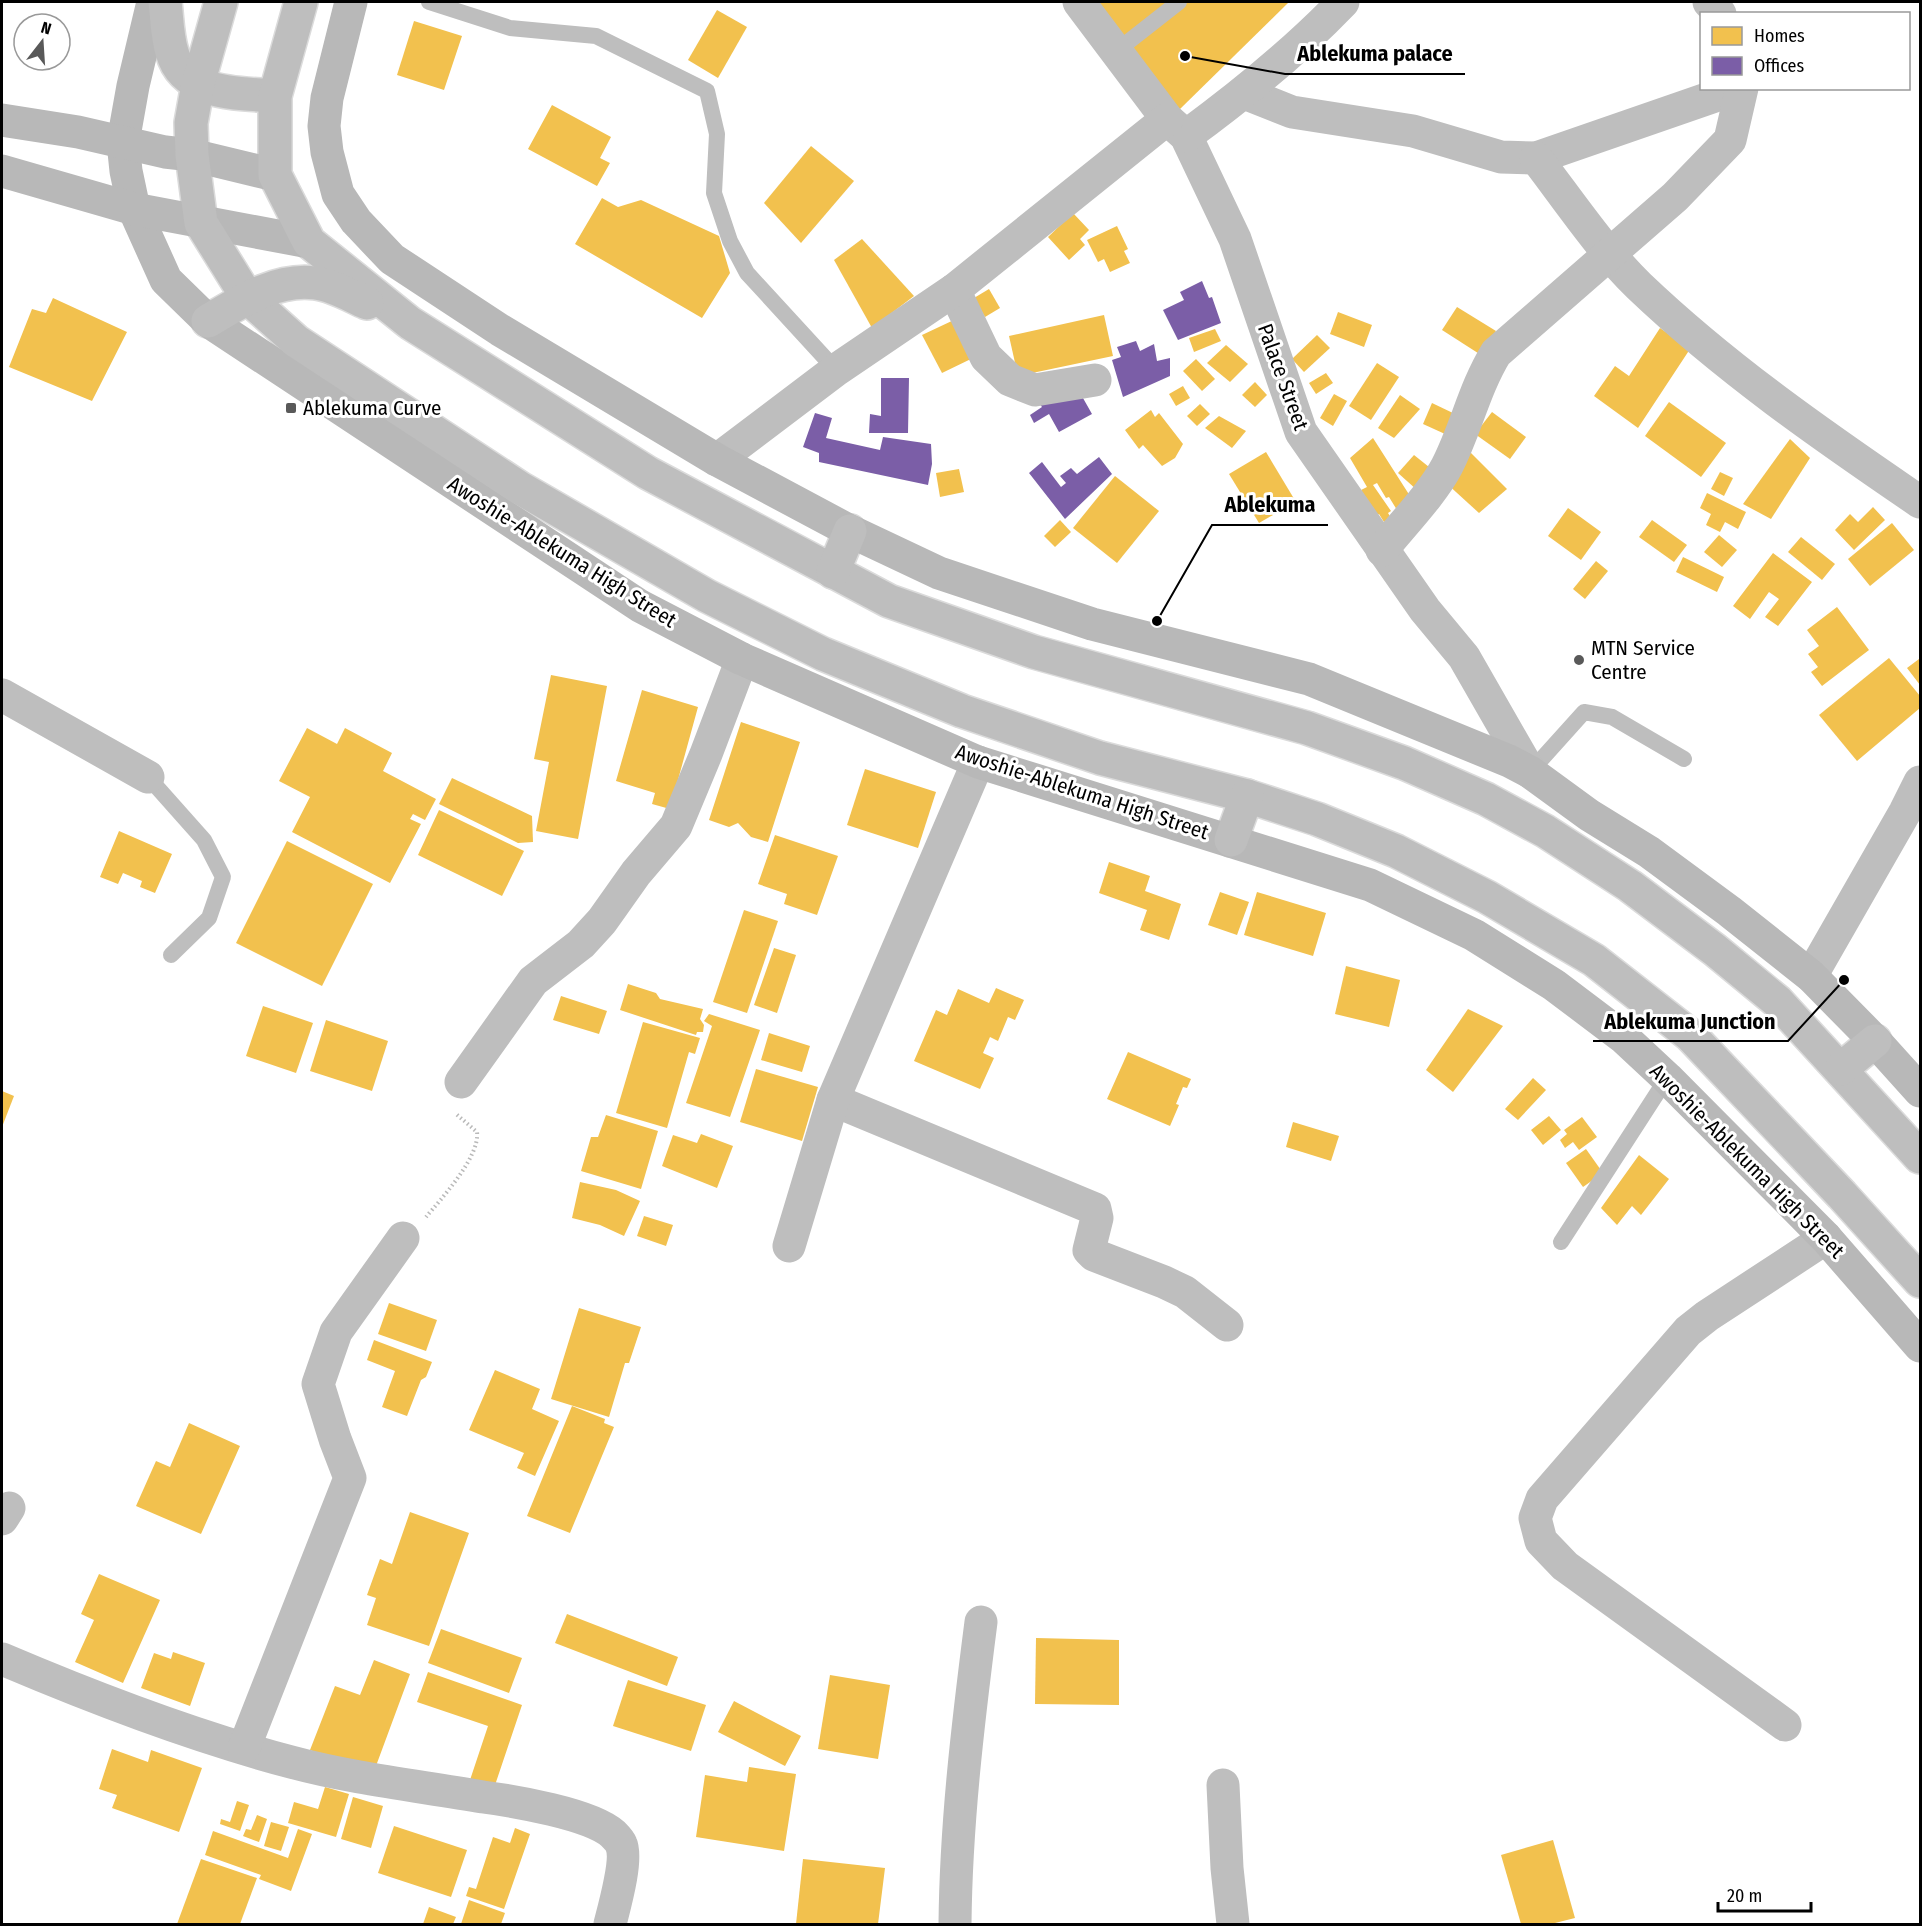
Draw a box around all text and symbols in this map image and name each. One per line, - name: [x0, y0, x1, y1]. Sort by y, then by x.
- north arrow: [12, 12, 72, 72]
- legend: [1700, 12, 1910, 90]
- text: N: [39, 18, 54, 39]
- text: Homes: [1754, 25, 1805, 47]
- callout: Ablekuma palace: [1285, 34, 1465, 74]
- text: Ablekuma palace: [1296, 40, 1453, 67]
- text: Offices: [1754, 55, 1804, 77]
- street label: Palace Street: [1252, 320, 1314, 434]
- place label: Ablekuma Curve: [303, 395, 441, 421]
- marker: Ablekuma Curve: [284, 401, 298, 415]
- street label: Awoshie-Ablekuma High Street: [443, 471, 681, 633]
- callout: Ablekuma: [1212, 485, 1328, 525]
- text: Ablekuma: [1223, 491, 1316, 518]
- place label: MTN Service Centre: [1591, 635, 1695, 685]
- marker: MTN Service Centre: [1572, 653, 1586, 667]
- street label: Awoshie-Ablekuma High Street: [952, 739, 1212, 845]
- callout: Ablekuma Junction: [1593, 1001, 1788, 1041]
- text: Ablekuma Junction: [1603, 1008, 1776, 1035]
- street label: Awoshie-Ablekuma High Street: [1644, 1058, 1850, 1264]
- scale bar: [1718, 1875, 1811, 1913]
- text: 20 m: [1727, 1885, 1762, 1907]

